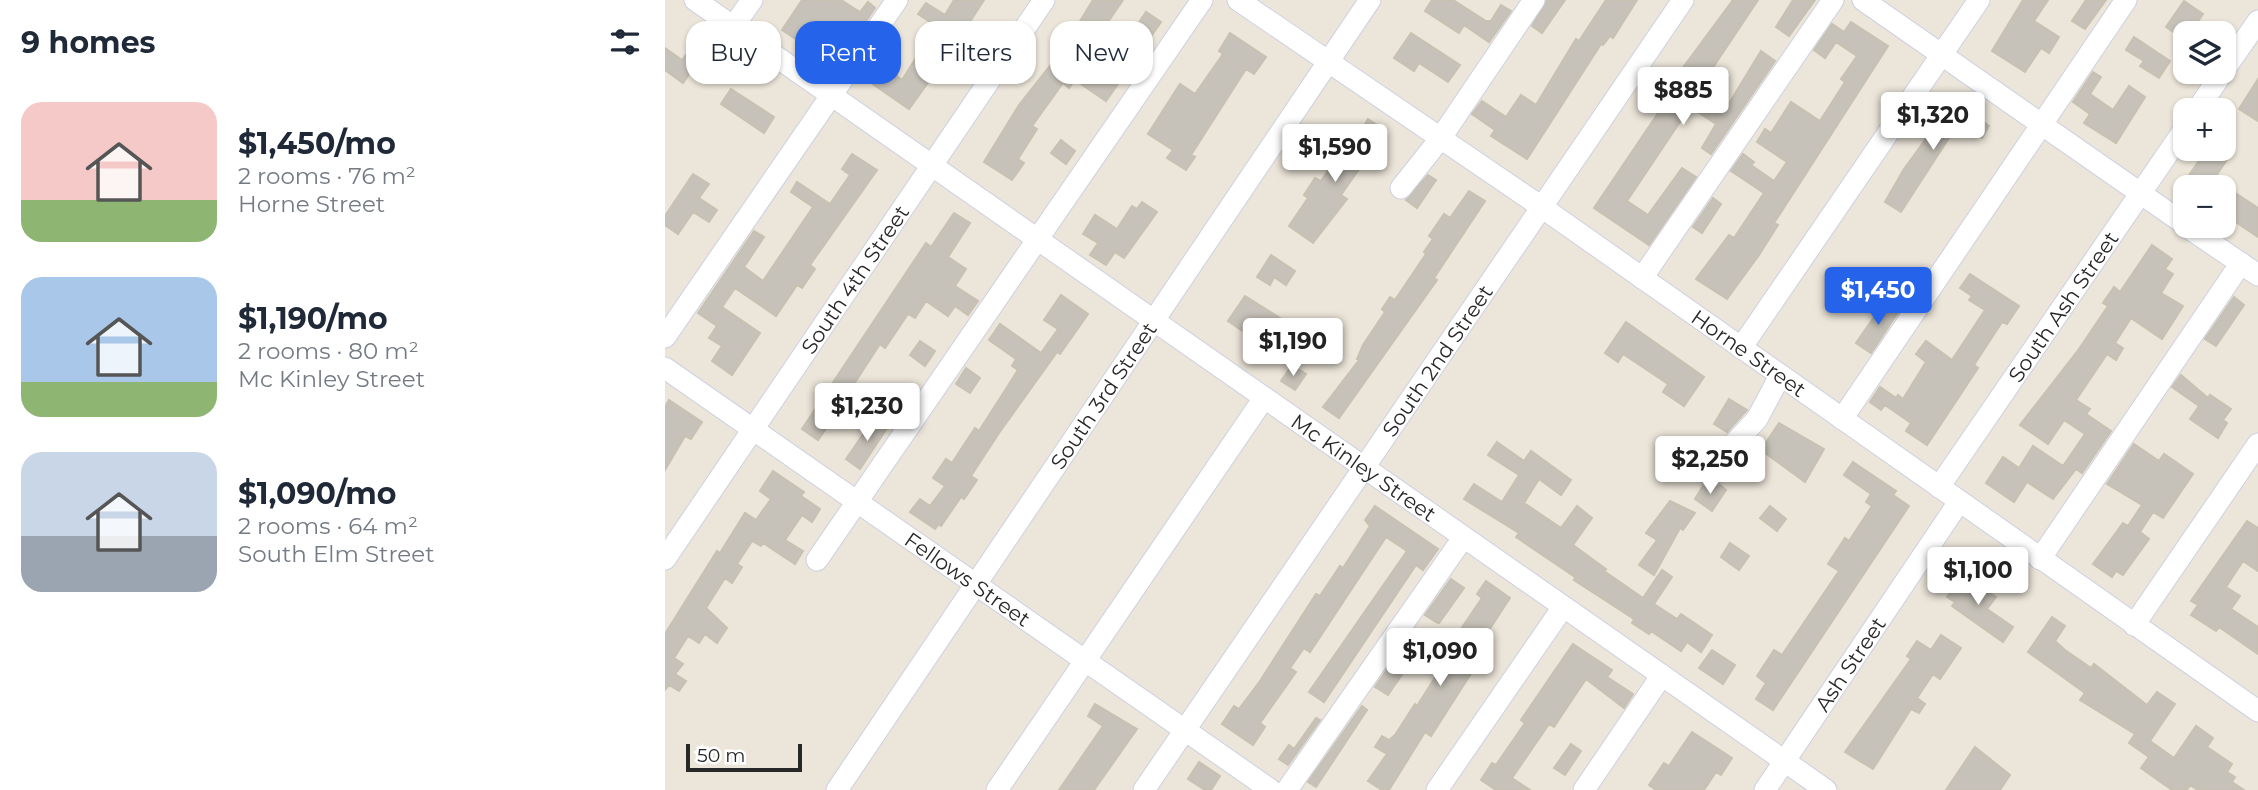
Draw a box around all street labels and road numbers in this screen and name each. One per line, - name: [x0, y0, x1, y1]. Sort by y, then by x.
- street label: South 4th Street: [795, 200, 914, 358]
- street label: South Ash Street: [2003, 226, 2123, 386]
- street label: South 2nd Street: [1377, 280, 1498, 441]
- street label: Horne Street: [1687, 304, 1811, 402]
- street label: South 3rd Street: [1045, 317, 1162, 474]
- street label: Mc Kinley Street: [1287, 408, 1441, 526]
- street label: Fellows Street: [900, 526, 1035, 631]
- street label: Ash Street: [1809, 612, 1891, 716]

